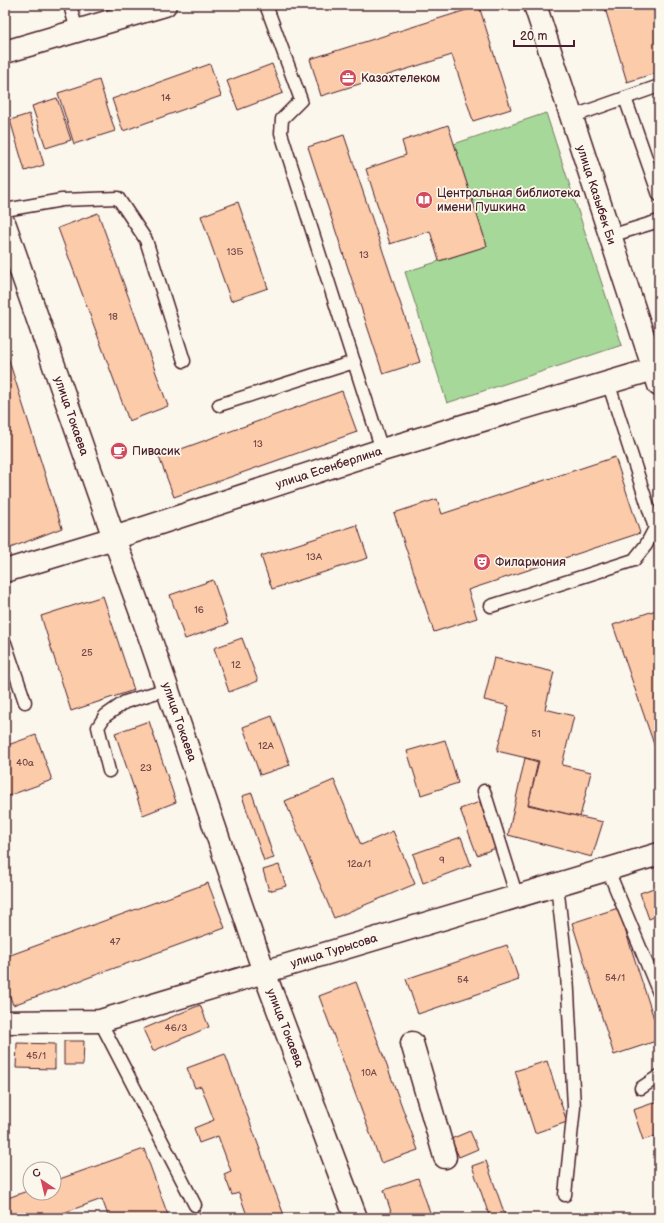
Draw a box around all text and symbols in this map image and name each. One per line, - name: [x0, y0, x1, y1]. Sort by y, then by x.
- scale bar: [514, 22, 574, 48]
- text: 20 m: [520, 29, 547, 44]
- office icon: Казахтелеком: [338, 68, 358, 88]
- place label: Казахтелеком: [361, 71, 440, 86]
- house number: 14: [161, 92, 171, 104]
- street label: улица Казыбек Би: [573, 143, 619, 247]
- place label: Центральная библиотека имени Пушкина: [437, 186, 581, 215]
- library icon: Центральная библиотека имени Пушкина: [414, 190, 434, 210]
- house number: 13Б: [227, 246, 244, 258]
- house number: 13: [359, 249, 369, 261]
- house number: 18: [108, 311, 118, 323]
- street label: улица Токаева: [50, 374, 92, 458]
- house number: 13: [253, 438, 263, 450]
- cafe icon: Пивасик: [109, 441, 129, 461]
- place label: Пивасик: [132, 444, 181, 459]
- street label: улица Есенберлина: [274, 444, 384, 492]
- house number: 13А: [306, 551, 323, 563]
- theatre icon: Филармония: [472, 552, 492, 572]
- place label: Филармония: [495, 555, 566, 570]
- house number: 16: [194, 604, 204, 616]
- house number: 25: [81, 647, 93, 659]
- house number: 12: [231, 659, 241, 671]
- street label: улица Токаева: [158, 680, 200, 764]
- house number: 51: [531, 728, 541, 740]
- house number: 12А: [258, 740, 275, 752]
- house number: 40а: [16, 757, 34, 769]
- house number: 23: [140, 762, 152, 774]
- house number: 9: [439, 854, 445, 866]
- house number: 12а/1: [347, 858, 371, 870]
- street label: улица Турысова: [289, 931, 379, 971]
- house number: 47: [109, 936, 121, 948]
- house number: 54/1: [605, 972, 625, 984]
- house number: 54: [457, 974, 469, 986]
- street label: улица Токаева: [263, 987, 307, 1069]
- house number: 46/3: [165, 1022, 187, 1034]
- house number: 45/1: [26, 1050, 46, 1062]
- house number: 10А: [361, 1067, 378, 1079]
- north arrow: [22, 1161, 62, 1201]
- text: С: [30, 1166, 44, 1181]

